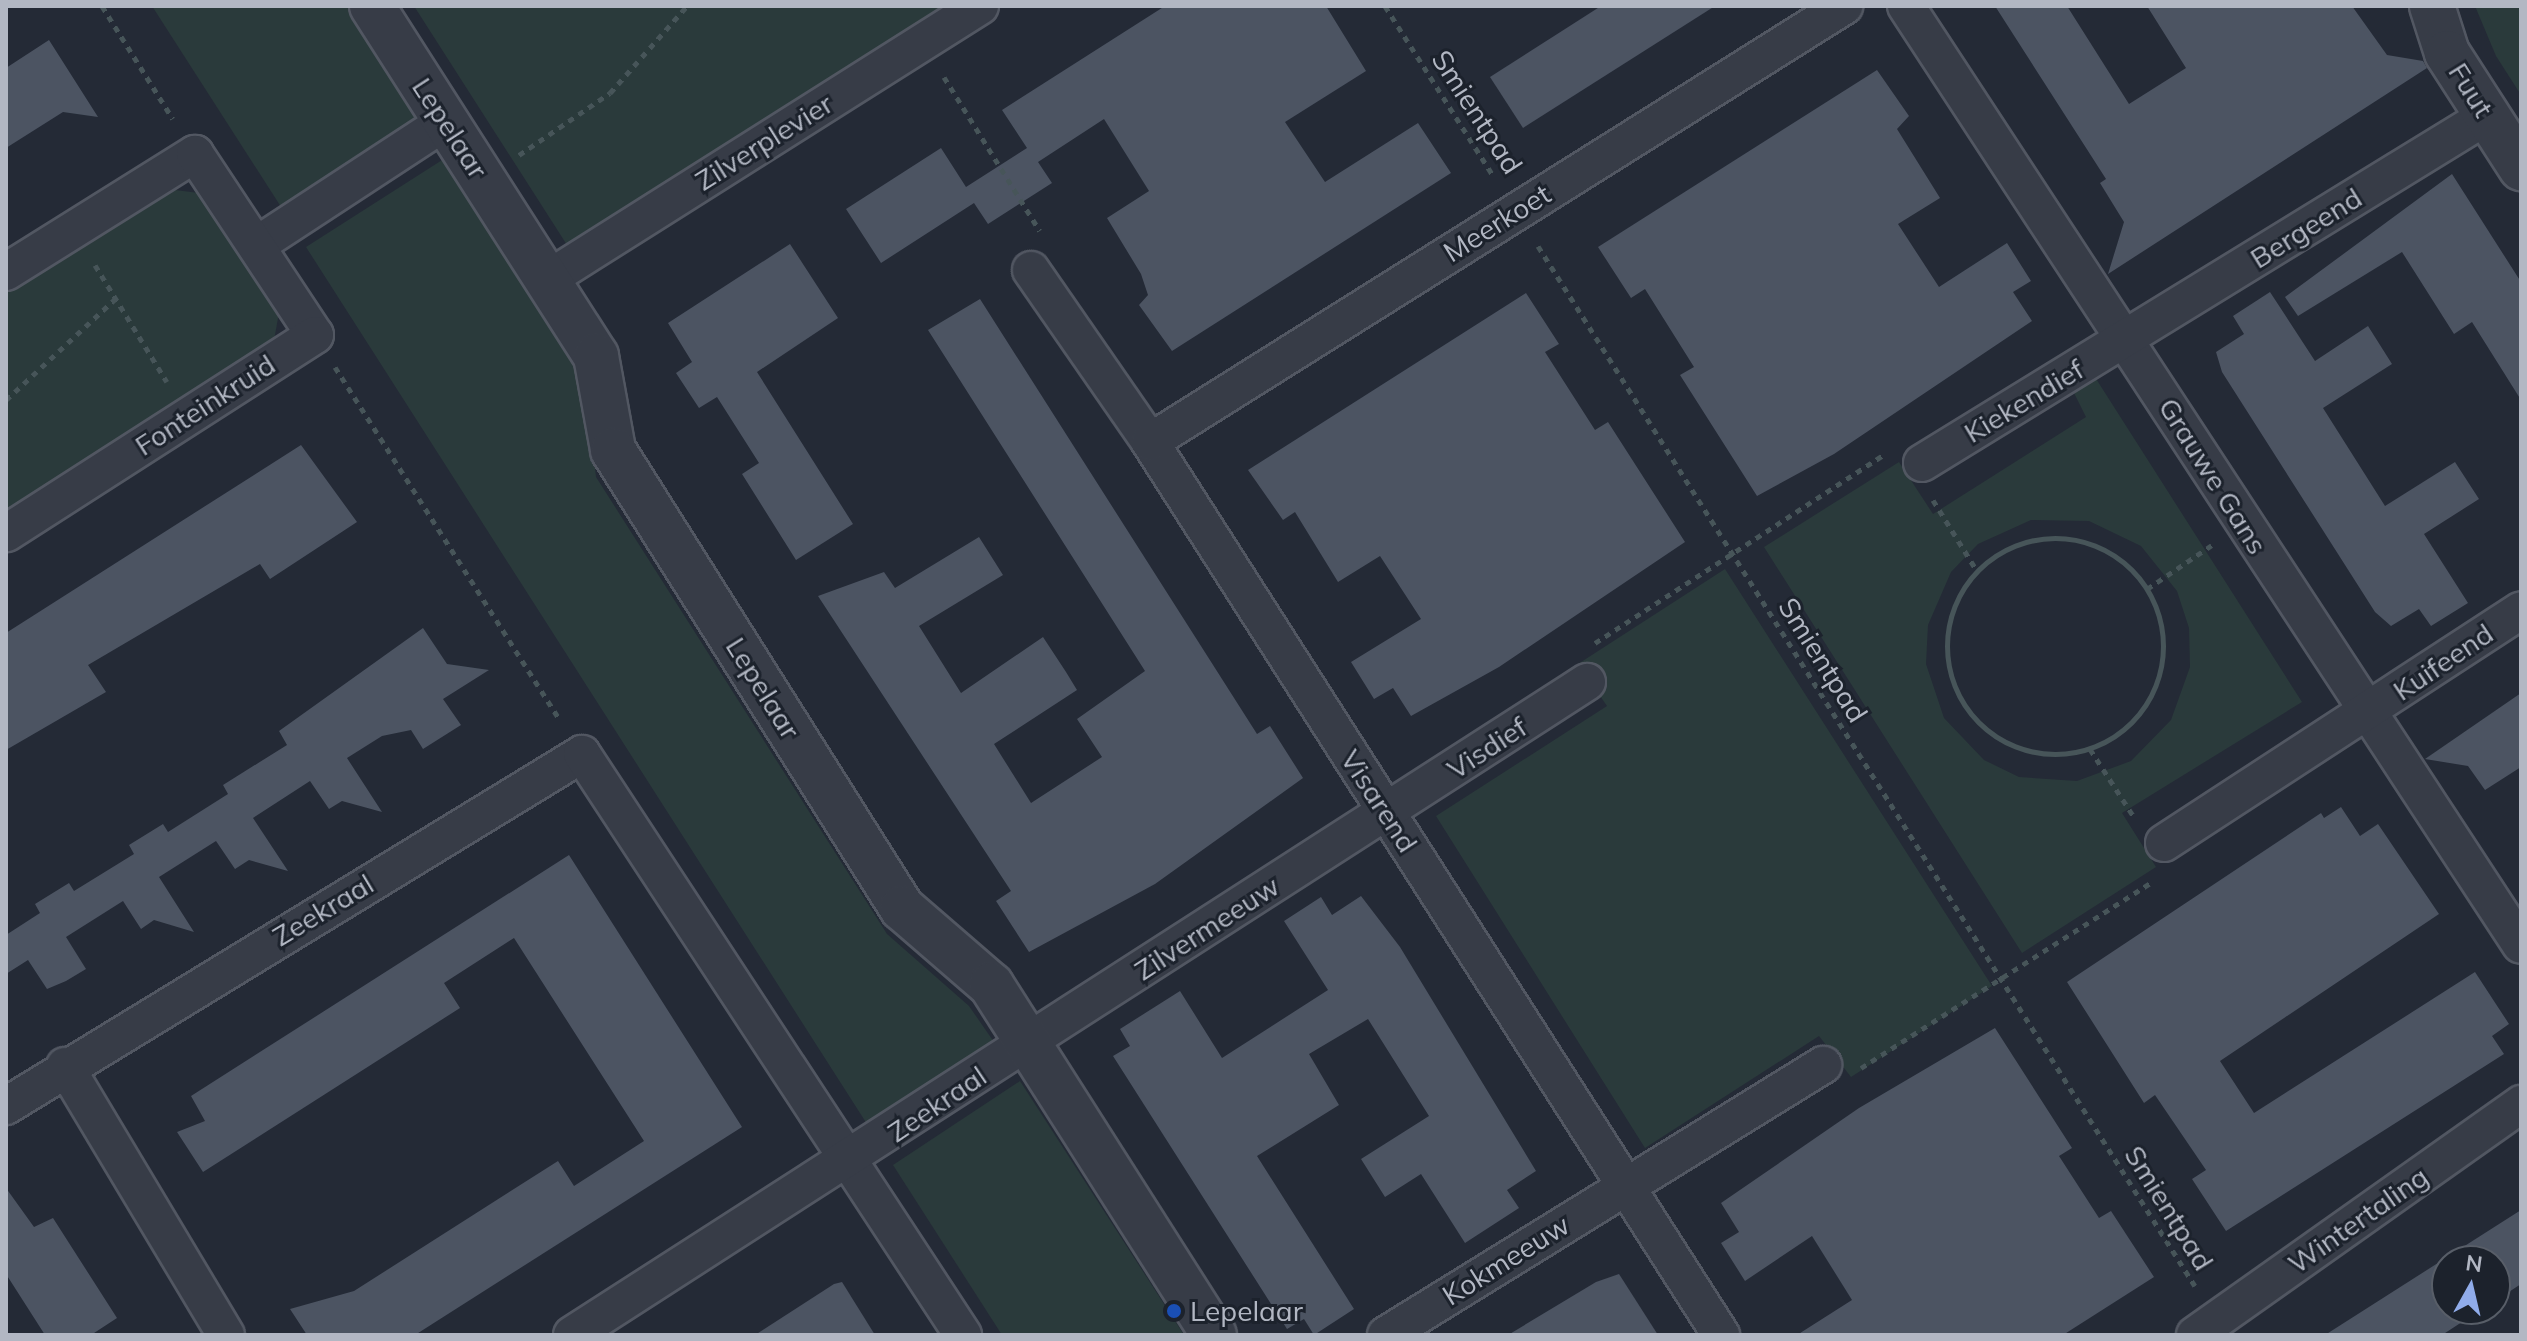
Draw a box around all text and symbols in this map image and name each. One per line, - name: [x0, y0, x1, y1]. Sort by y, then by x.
- street label: Smientpad: [1425, 44, 1529, 180]
- street label: Fuut: [2442, 57, 2500, 123]
- street label: Lepelaar: [405, 72, 495, 184]
- street label: Zilverplevier: [689, 87, 839, 197]
- street label: Meerkoet: [1437, 177, 1557, 269]
- street label: Bergeend: [2244, 181, 2368, 275]
- street label: Fonteinkruid: [129, 347, 281, 463]
- street label: Kiekendief: [1958, 352, 2090, 450]
- street label: Grauwe Gans: [2152, 392, 2274, 560]
- street label: Smientpad: [1772, 592, 1874, 728]
- street label: Kuifeend: [2387, 616, 2499, 708]
- street label: Lepelaar: [719, 631, 807, 745]
- street label: Visdief: [1441, 710, 1533, 786]
- street label: Visarend: [1334, 743, 1424, 859]
- street label: Zeekraal: [267, 867, 379, 953]
- street label: Zilvermeeuw: [1128, 869, 1286, 987]
- street label: Zeekraal: [881, 1059, 993, 1149]
- street label: Smientpad: [2118, 1140, 2220, 1276]
- street label: Wintertaling: [2282, 1159, 2434, 1281]
- street label: Kokmeeuw: [1436, 1208, 1576, 1312]
- north arrow: [2431, 1245, 2511, 1325]
- text: N: [2464, 1248, 2484, 1278]
- place label: Lepelaar: [1190, 1294, 1303, 1328]
- marker: Lepelaar: [1165, 1302, 1183, 1320]

